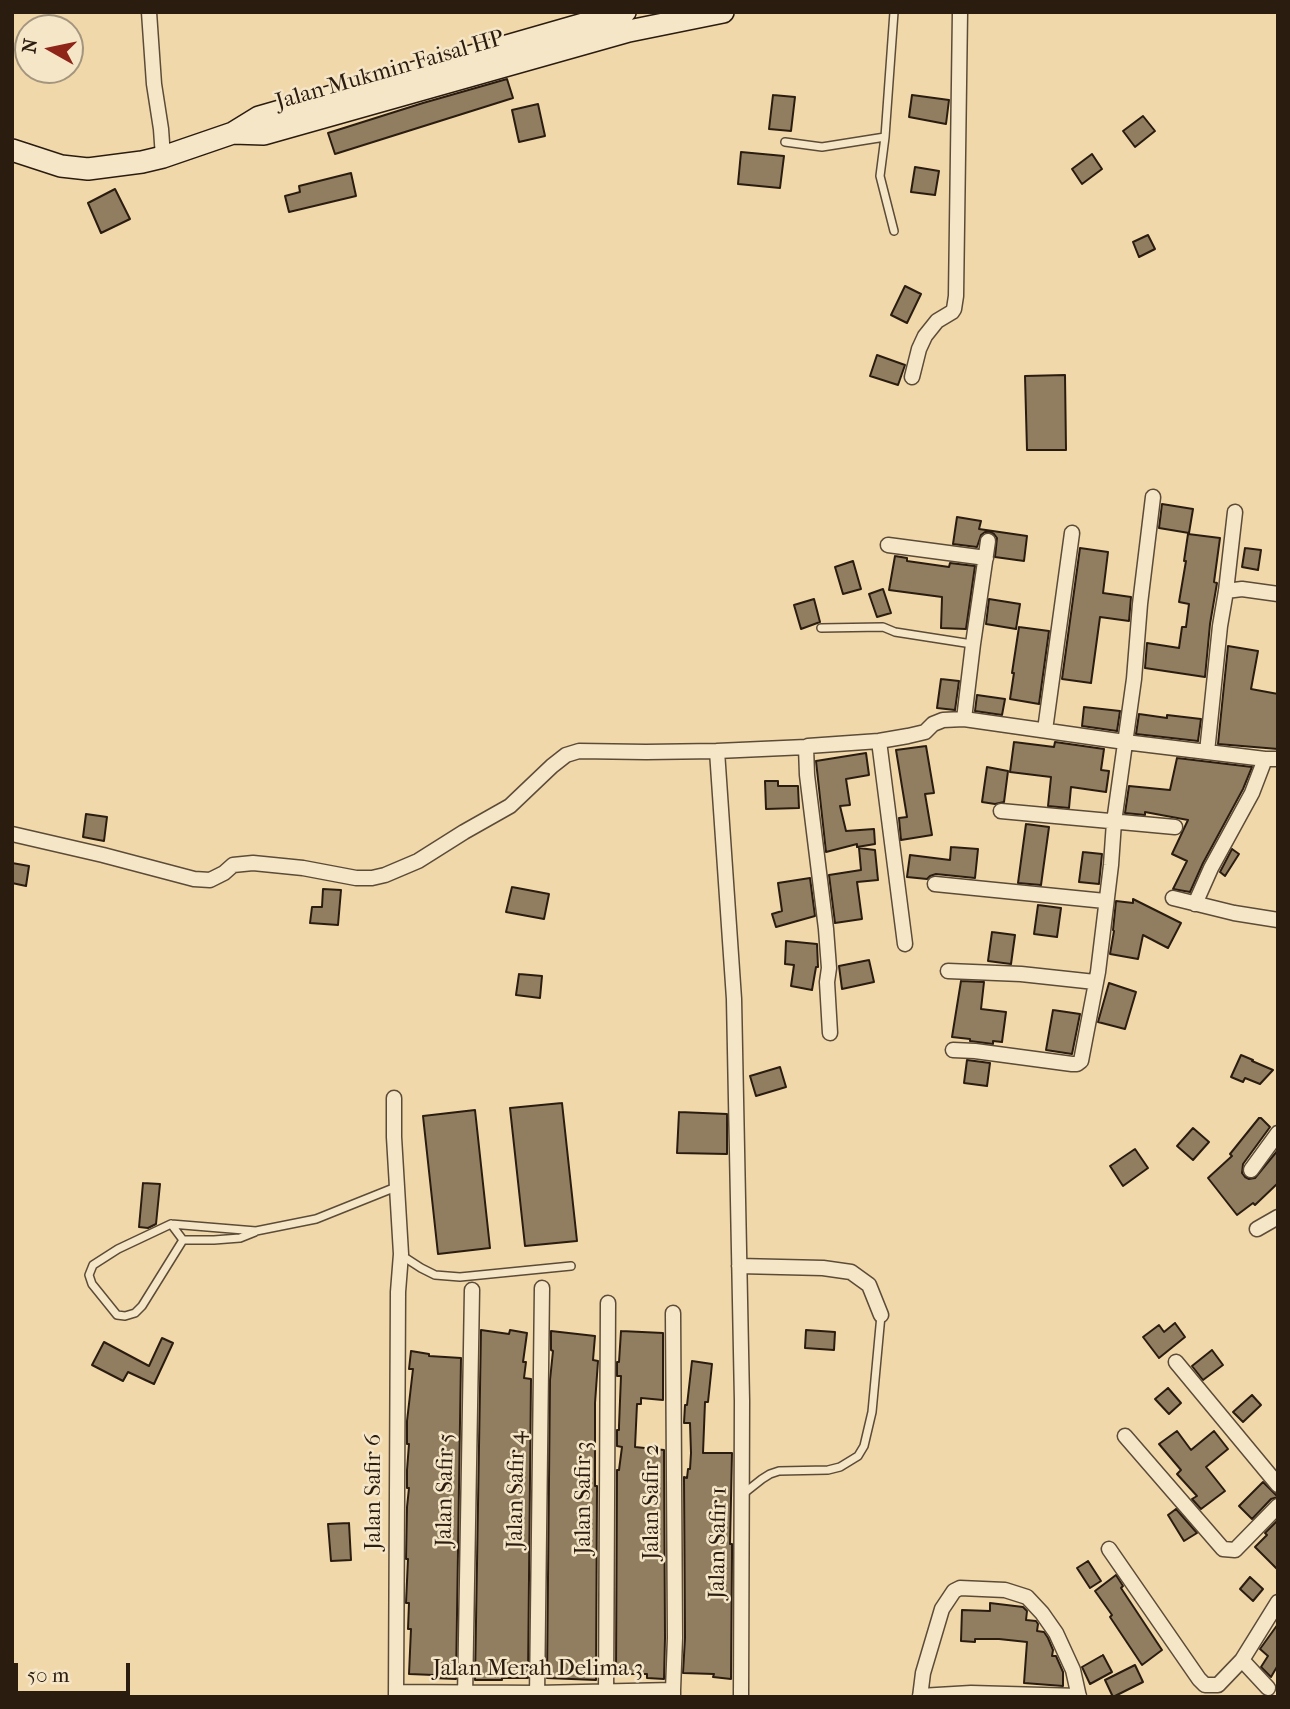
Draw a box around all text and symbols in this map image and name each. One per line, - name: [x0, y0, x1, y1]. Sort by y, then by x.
- north arrow: [14, 14, 84, 84]
- street label: Jalan Mukmin Faisal HP: [273, 25, 507, 117]
- text: N: [18, 37, 42, 55]
- street label: Jalan Safir 4: [502, 1431, 532, 1549]
- street label: Jalan Safir 5: [431, 1433, 461, 1547]
- street label: Jalan Safir 6: [360, 1434, 388, 1550]
- street label: Jalan Safir 3: [570, 1441, 598, 1555]
- street label: Jalan Safir 2: [638, 1444, 666, 1560]
- street label: Jalan Safir 1: [704, 1487, 734, 1599]
- scale bar: [18, 1650, 133, 1694]
- street label: Jalan Merah Delima 3: [433, 1655, 643, 1683]
- text: 50 m: [27, 1663, 70, 1687]

